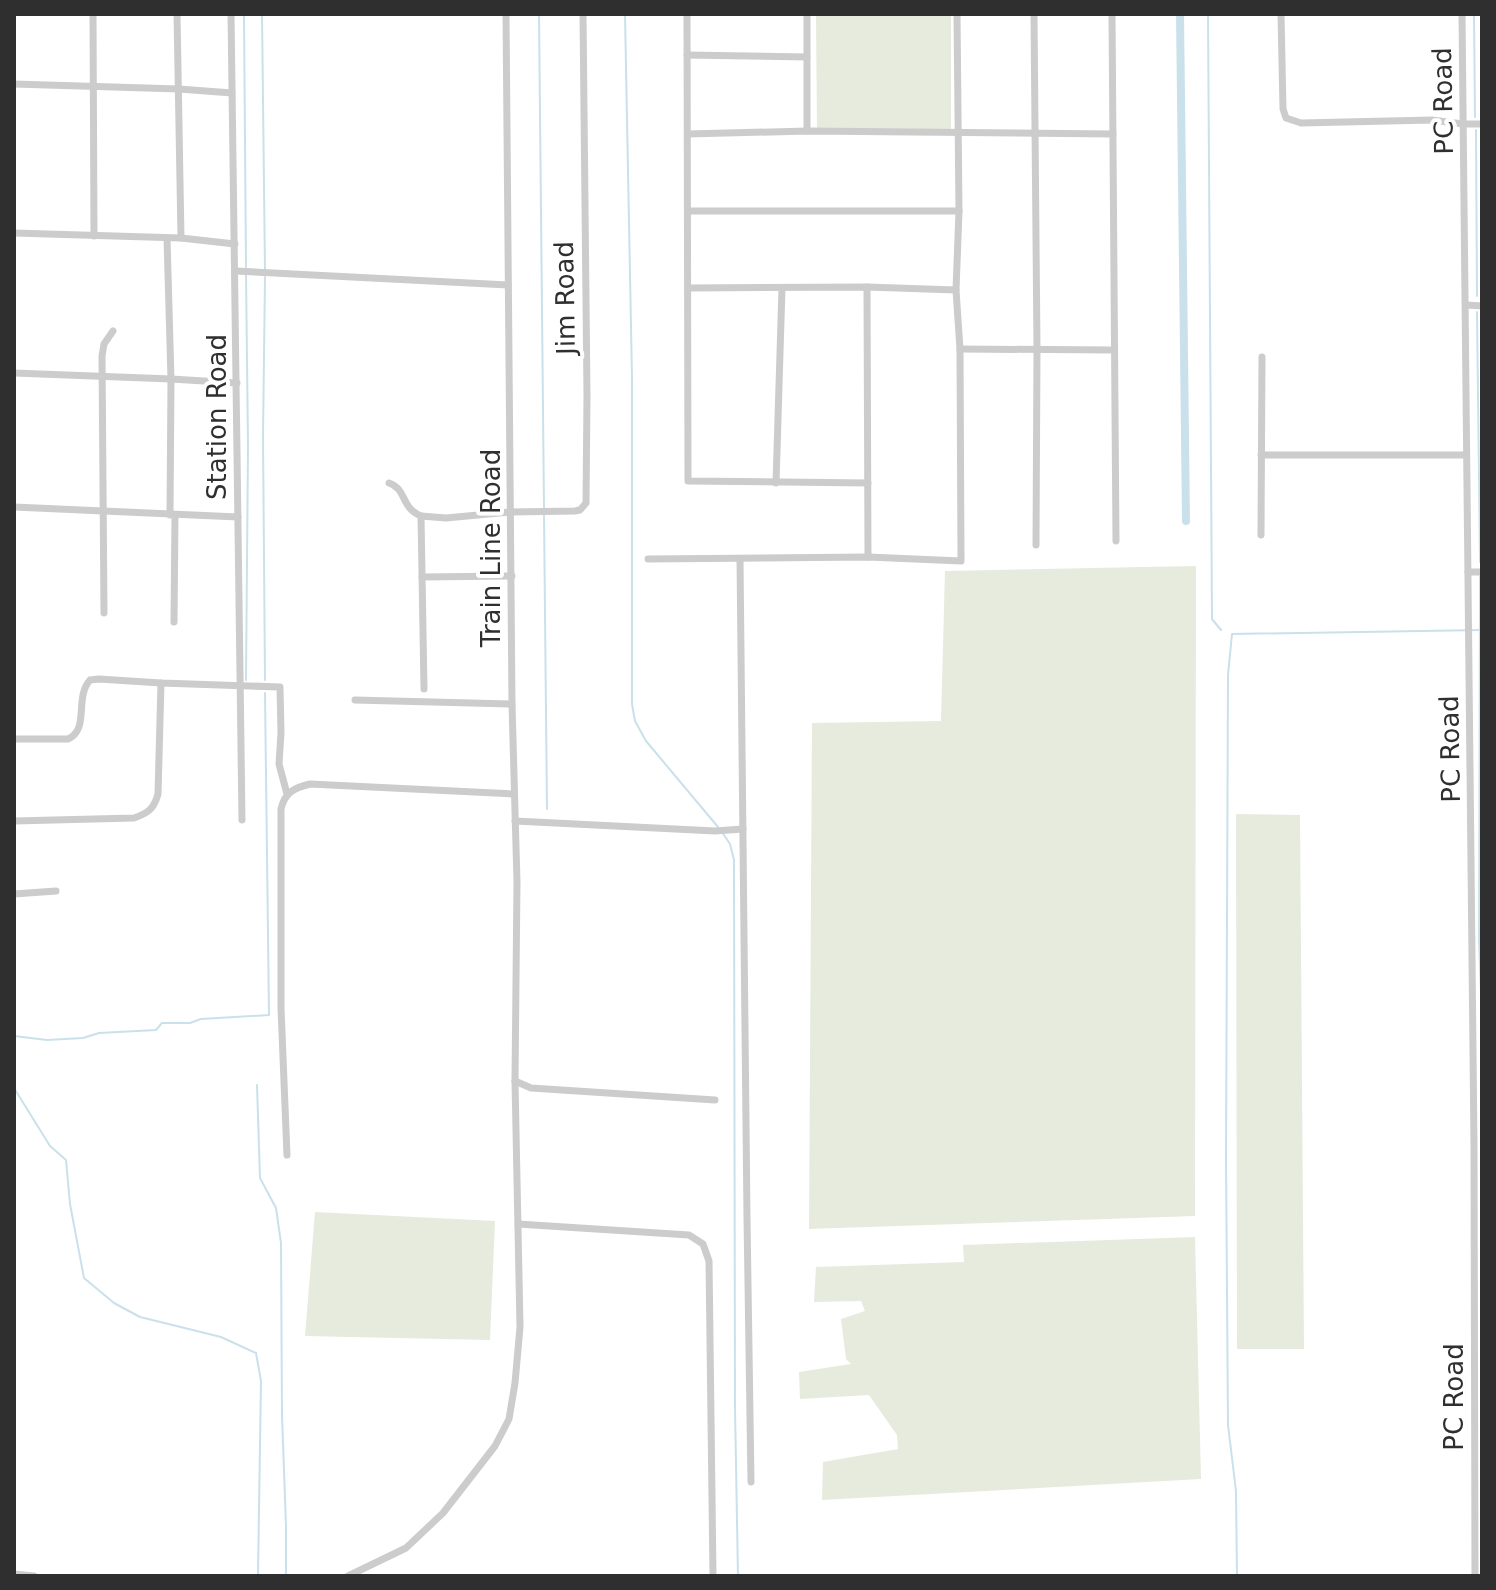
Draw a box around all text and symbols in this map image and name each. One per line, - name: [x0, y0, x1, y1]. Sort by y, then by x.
- street label: PC Road: [1427, 47, 1459, 155]
- street label: Jim Road: [549, 241, 581, 357]
- street label: Station Road: [202, 334, 232, 500]
- street label: Train Line Road: [476, 449, 506, 648]
- street label: PC Road: [1434, 695, 1466, 803]
- street label: PC Road: [1439, 1343, 1469, 1451]

